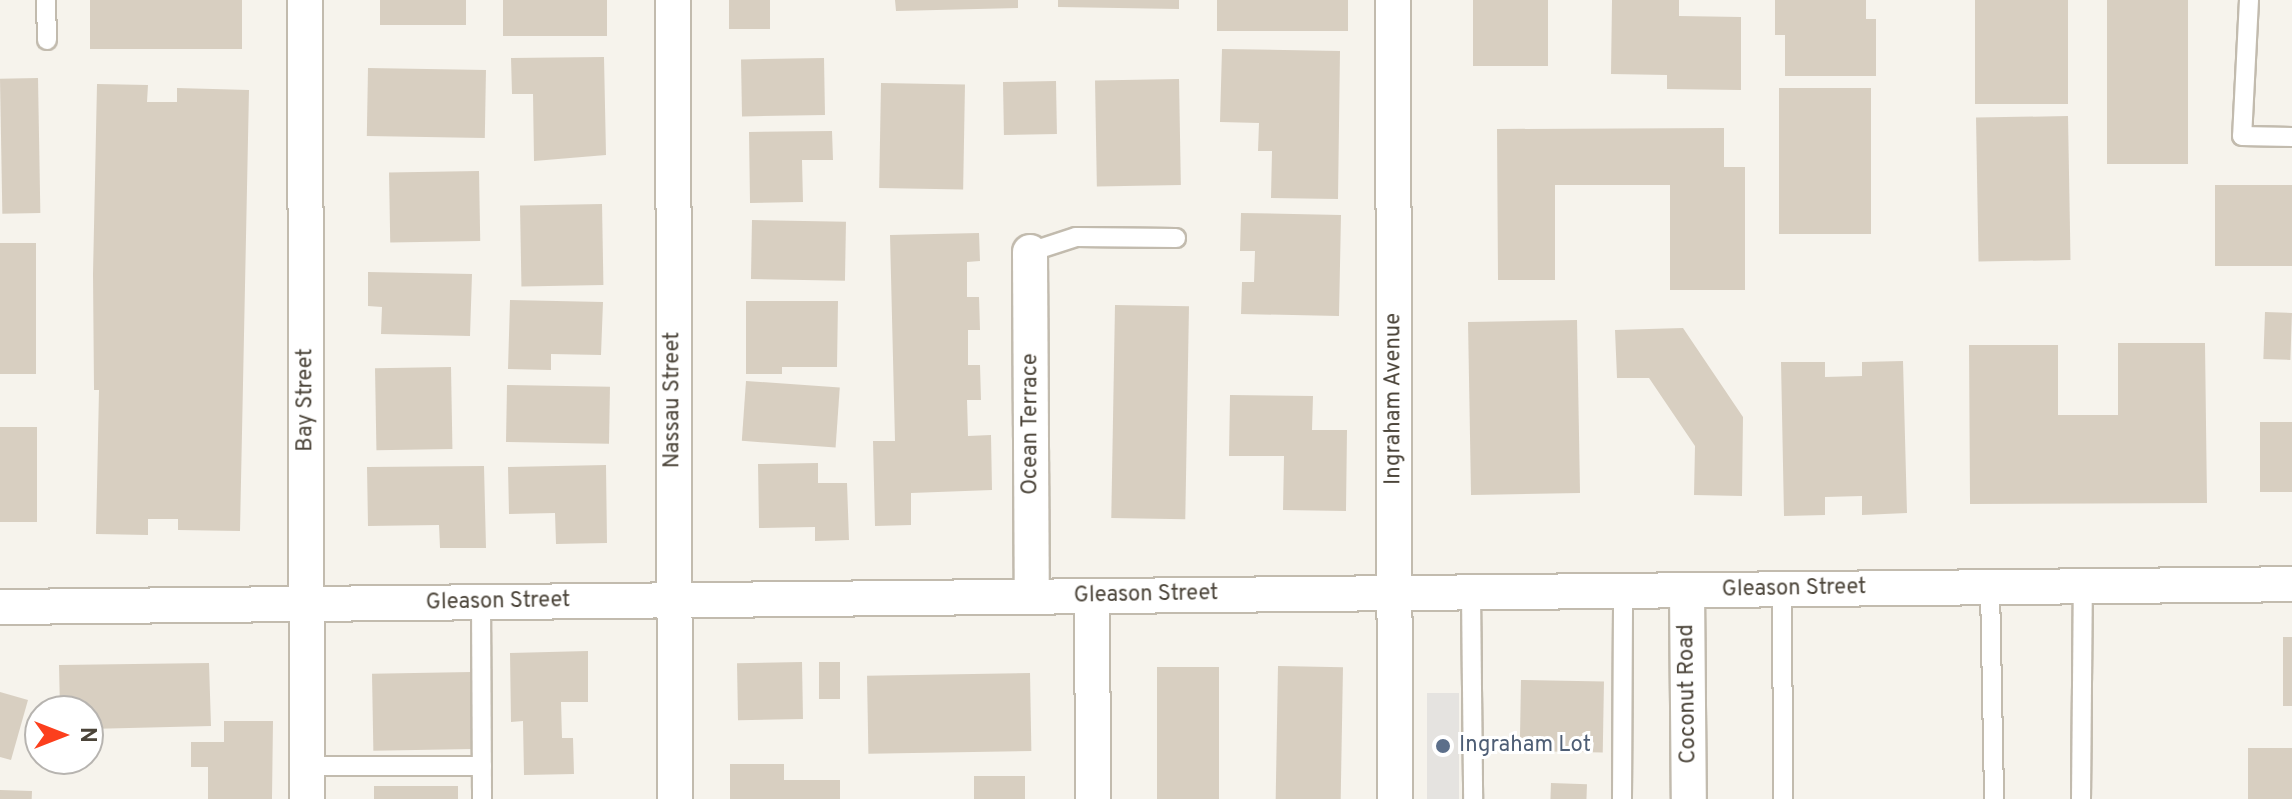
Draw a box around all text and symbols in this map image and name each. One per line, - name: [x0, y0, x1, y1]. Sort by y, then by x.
- street label: Ingraham Avenue: [1381, 313, 1407, 485]
- street label: Nassau Street: [660, 332, 686, 468]
- street label: Bay Street: [293, 348, 319, 452]
- street label: Ocean Terrace: [1018, 353, 1044, 495]
- street label: Gleason Street: [1721, 575, 1867, 603]
- street label: Gleason Street: [1073, 581, 1219, 609]
- street label: Gleason Street: [425, 588, 571, 616]
- street label: Coconut Road: [1674, 624, 1702, 764]
- north arrow: [24, 695, 104, 775]
- text: N: [73, 727, 100, 743]
- place label: Ingraham Lot: [1459, 733, 1591, 759]
- marker: Ingraham Lot: [1434, 737, 1452, 755]

